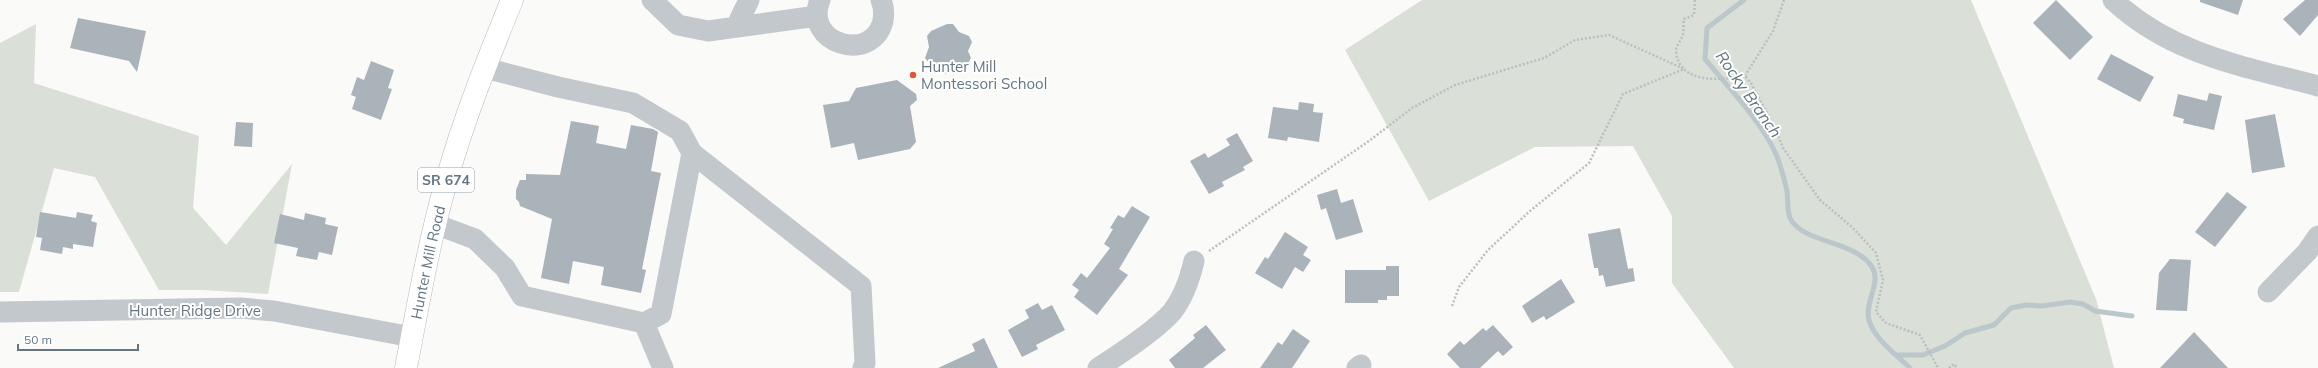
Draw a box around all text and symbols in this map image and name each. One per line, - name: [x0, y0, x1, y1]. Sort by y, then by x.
- water label: Rocky Branch: [1712, 47, 1786, 141]
- place label: Hunter Mill Montessori School: [921, 57, 1047, 93]
- marker: Hunter Mill Montessori School: [908, 70, 918, 80]
- road number: SR 674: [418, 168, 474, 192]
- street label: Hunter Mill Road: [406, 203, 449, 321]
- street label: Hunter Ridge Drive: [129, 301, 261, 320]
- scale bar: [18, 326, 138, 352]
- text: 50 m: [24, 332, 52, 347]

